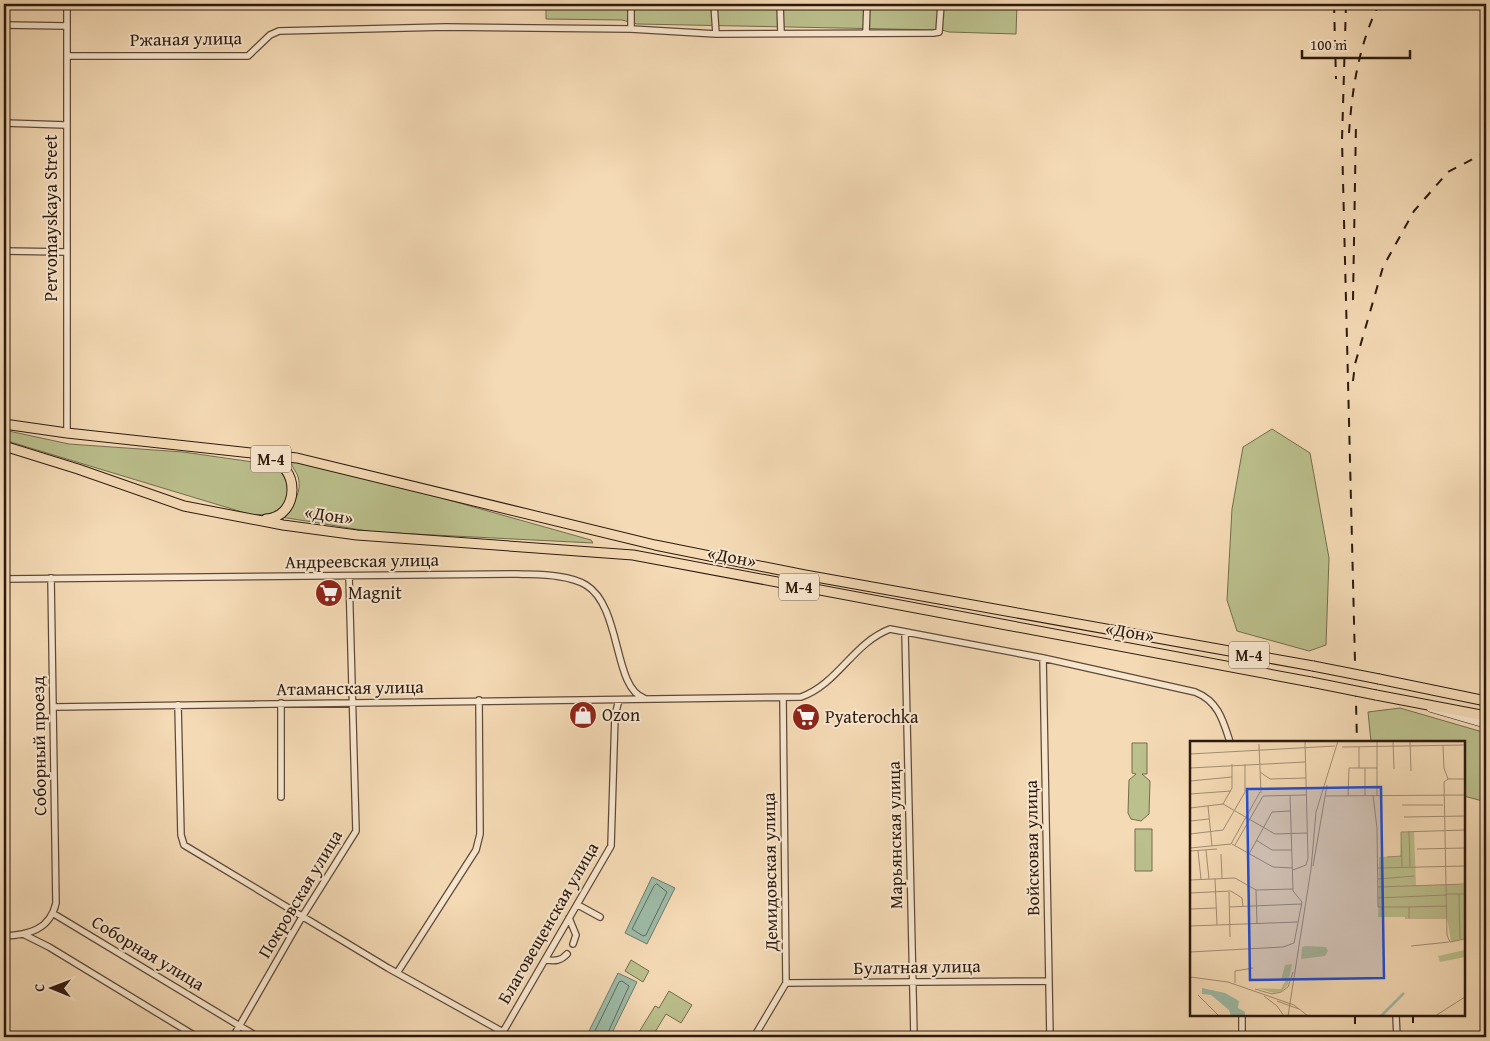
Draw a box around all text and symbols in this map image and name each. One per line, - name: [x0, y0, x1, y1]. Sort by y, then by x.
- street label: Ржаная улица: [130, 24, 243, 53]
- scale bar: [1302, 28, 1410, 60]
- text: 100 m: [1310, 34, 1348, 55]
- street label: Pervomayskaya Street: [37, 134, 64, 302]
- road number: М-4: [251, 446, 291, 472]
- street label: «Дон»: [303, 498, 355, 531]
- street label: «Дон»: [705, 539, 759, 574]
- street label: Андреевская улица: [285, 546, 440, 575]
- road number: М-4: [779, 574, 819, 600]
- supermarket icon: Magnit: [314, 578, 344, 608]
- place label: Magnit: [348, 579, 402, 606]
- street label: «Дон»: [1104, 614, 1157, 649]
- road number: М-4: [1229, 642, 1269, 668]
- street label: Атаманская улица: [276, 673, 424, 702]
- street label: Соборный проезд: [24, 676, 53, 816]
- shop icon: Ozon: [568, 700, 598, 730]
- place label: Ozon: [602, 701, 640, 728]
- supermarket icon: Pyaterochka: [791, 702, 821, 732]
- place label: Pyaterochka: [825, 703, 919, 730]
- inset map: [1190, 741, 1465, 1016]
- street label: Марьянская улица: [880, 760, 909, 909]
- street label: Войсковая улица: [1017, 780, 1046, 916]
- street label: Демидовская улица: [755, 792, 784, 953]
- street label: Покровская улица: [251, 824, 349, 963]
- street label: Благовещенская улица: [490, 836, 605, 1009]
- street label: Соборная улица: [87, 908, 210, 997]
- street label: Булатная улица: [853, 952, 981, 981]
- north arrow: [28, 964, 78, 1014]
- text: С: [29, 984, 49, 992]

